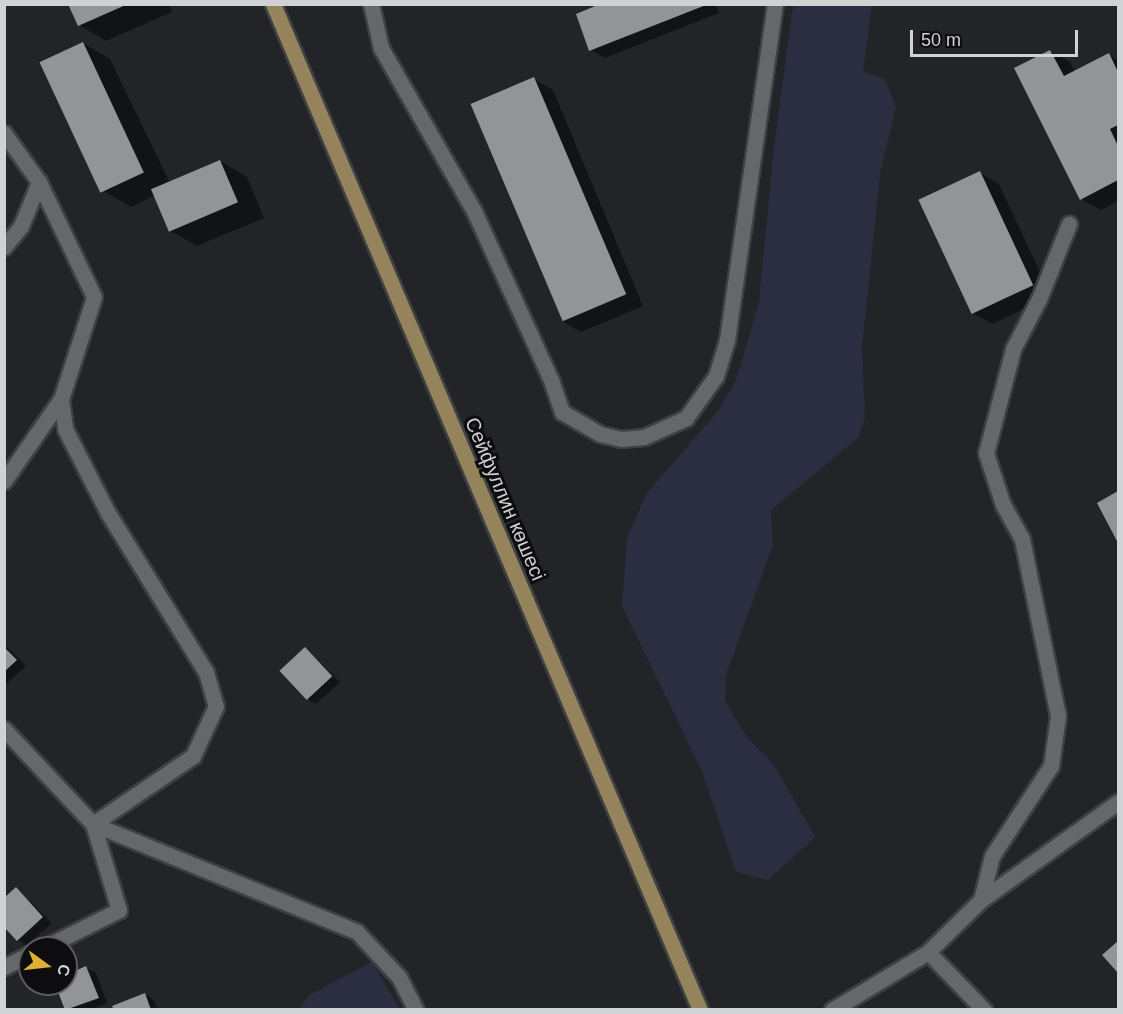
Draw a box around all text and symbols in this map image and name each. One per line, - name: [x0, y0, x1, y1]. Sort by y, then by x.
- scale bar: [913, 18, 1081, 56]
- text: 50 m: [921, 30, 961, 50]
- street label: Сейфуллин көшесі: [460, 414, 550, 584]
- north arrow: [18, 936, 78, 996]
- text: С: [54, 962, 74, 978]

